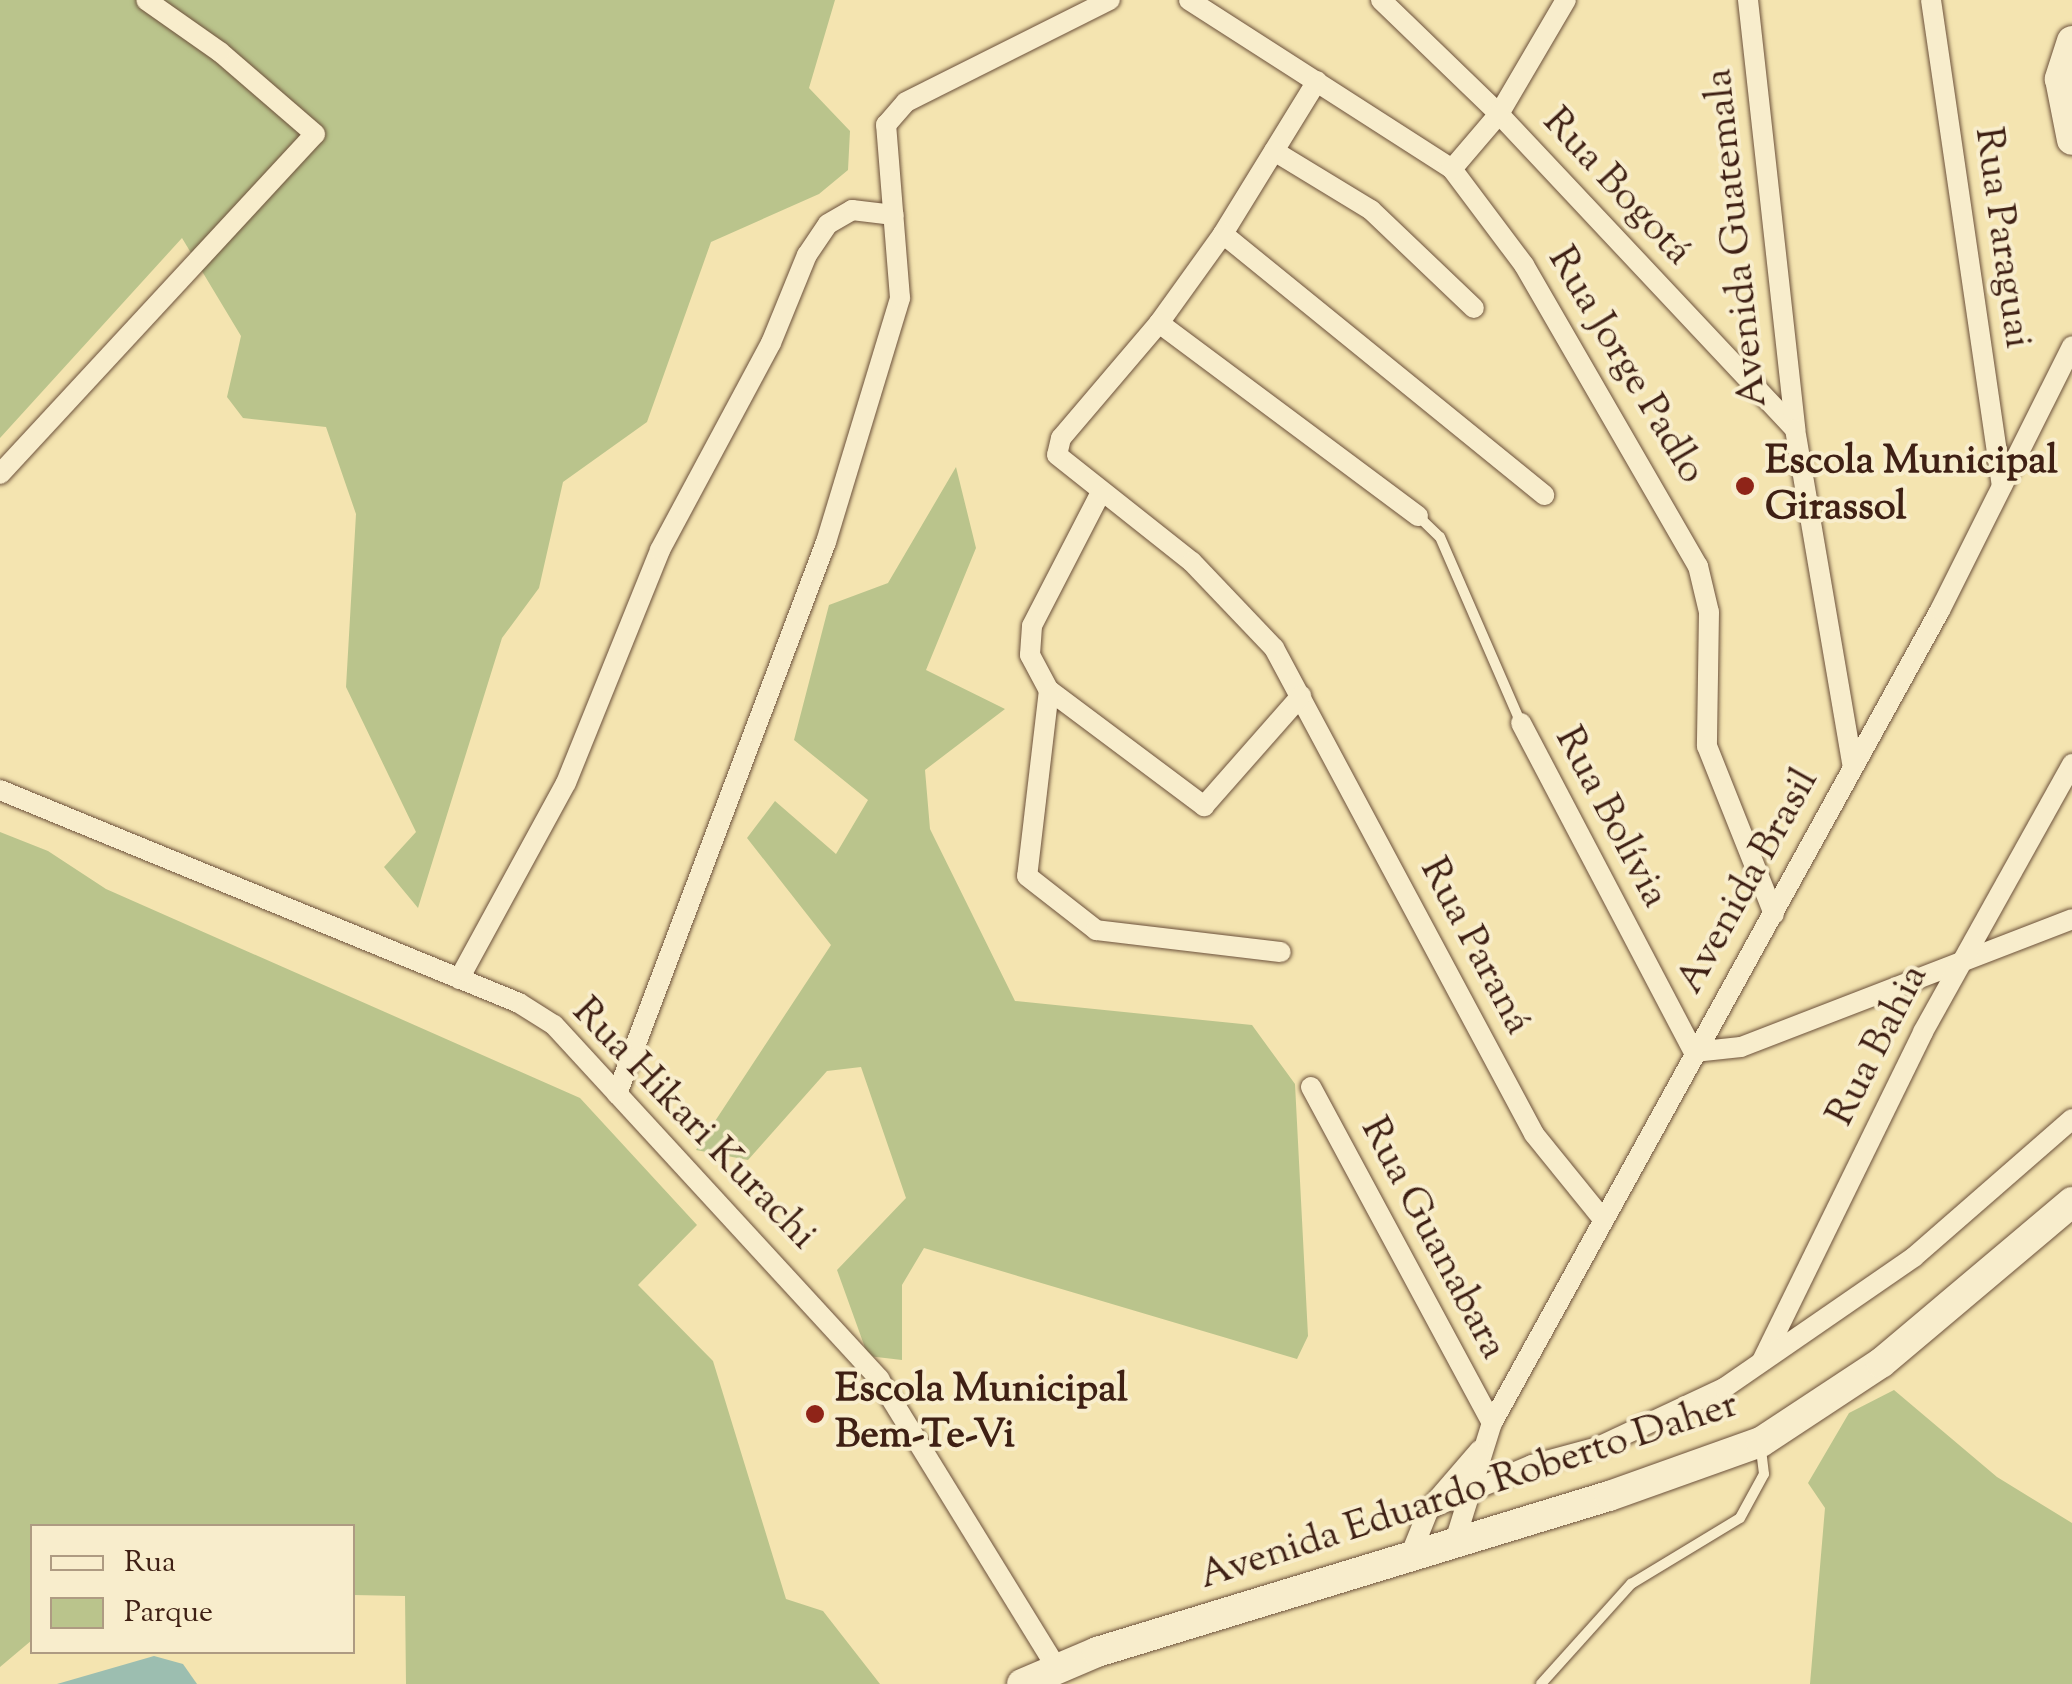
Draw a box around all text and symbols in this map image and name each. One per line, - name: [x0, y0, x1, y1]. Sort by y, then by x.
- street label: Avenida Guatemala: [1696, 66, 1780, 410]
- street label: Rua Bogotá: [1531, 99, 1701, 277]
- street label: Rua Paraguai: [1962, 124, 2040, 352]
- street label: Rua Jorge Padlo: [1536, 239, 1714, 493]
- place label: Escola Municipal Girassol: [1765, 439, 2058, 533]
- marker: Escola Municipal Girassol: [1734, 475, 1756, 497]
- street label: Rua Bolívia: [1542, 720, 1678, 916]
- street label: Avenida Brasil: [1667, 761, 1831, 1003]
- street label: Rua Paraná: [1408, 851, 1540, 1043]
- street label: Rua Bahia: [1818, 957, 1940, 1135]
- street label: Rua Hikari Kurachi: [561, 989, 825, 1261]
- street label: Rua Guanabara: [1348, 1110, 1516, 1368]
- place label: Escola Municipal Bem-Te-Vi: [835, 1367, 1128, 1461]
- street label: Avenida Eduardo Roberto Daher: [1194, 1382, 1744, 1602]
- marker: Escola Municipal Bem-Te-Vi: [804, 1403, 826, 1425]
- legend: [30, 1524, 355, 1654]
- text: Rua: [124, 1542, 176, 1585]
- text: Parque: [124, 1592, 213, 1635]

